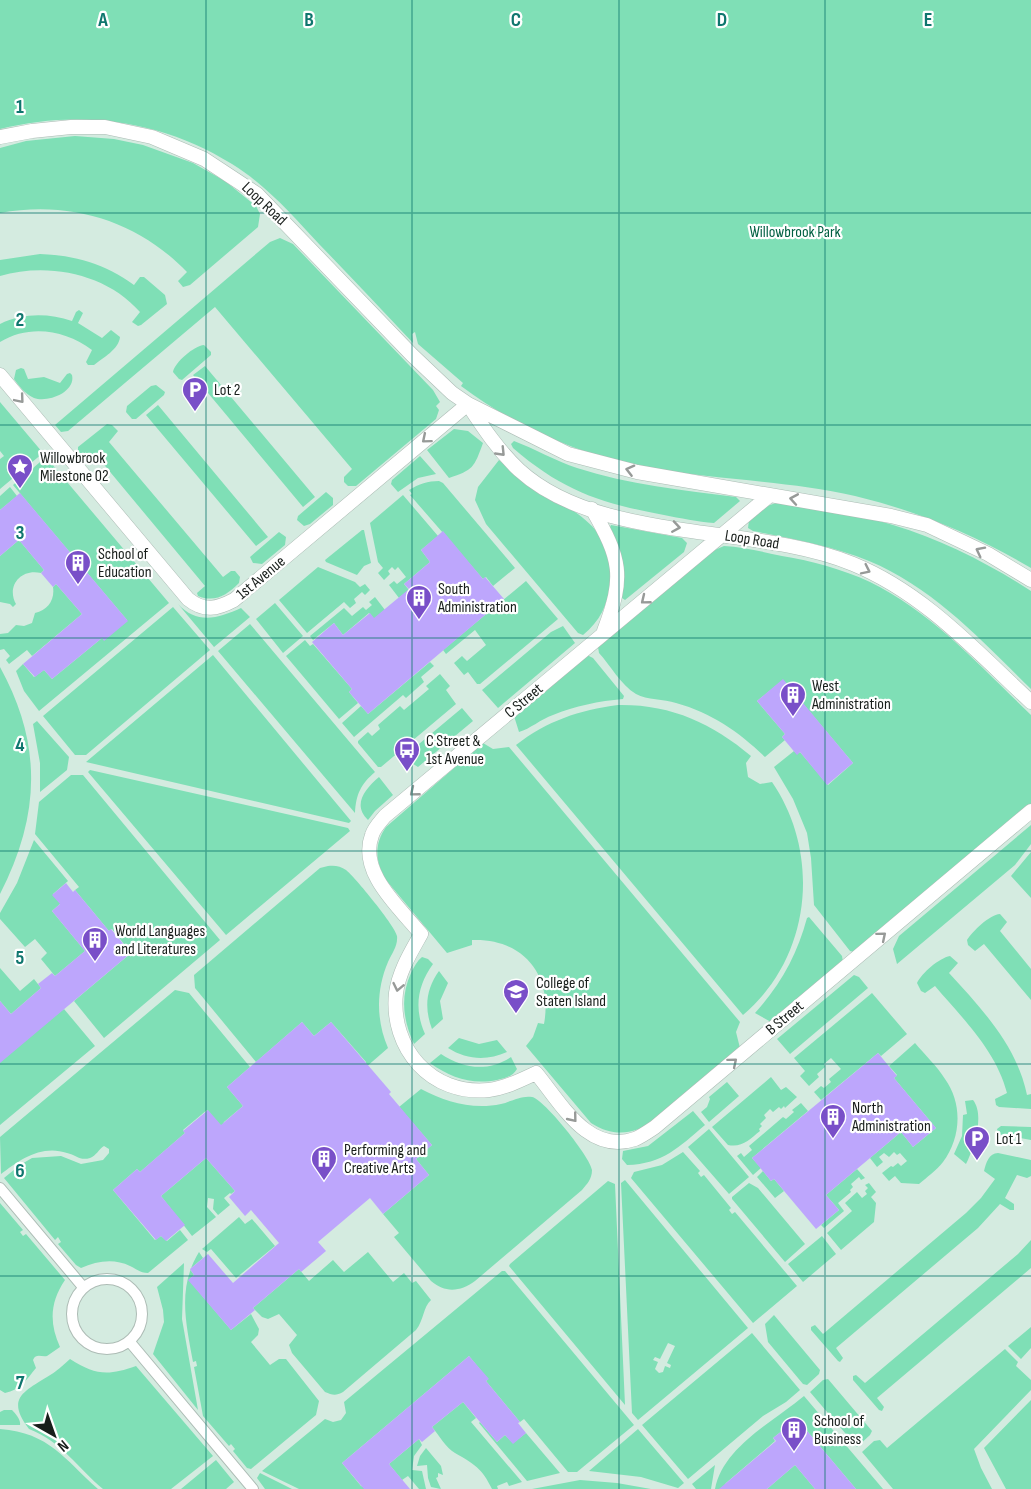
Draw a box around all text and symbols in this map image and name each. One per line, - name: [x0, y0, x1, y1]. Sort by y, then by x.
- text: A: [97, 8, 108, 32]
- text: B: [304, 8, 314, 32]
- text: C: [511, 8, 521, 32]
- text: D: [717, 8, 727, 32]
- text: E: [924, 8, 932, 32]
- text: 1: [16, 95, 24, 119]
- street label: Loop Road: [237, 178, 291, 230]
- park label: Willowbrook Park: [749, 223, 841, 242]
- text: 2: [16, 308, 24, 332]
- parking icon: Lot 2: [180, 375, 210, 413]
- place label: Lot 2: [214, 381, 240, 400]
- one-way arrow: [13, 392, 24, 403]
- one-way arrow: [422, 432, 433, 443]
- one-way arrow: [494, 444, 505, 455]
- place label: Willowbrook Milestone 02: [40, 449, 109, 486]
- place icon: Willowbrook Milestone 02: [5, 452, 35, 490]
- one-way arrow: [625, 464, 635, 477]
- one-way arrow: [789, 493, 799, 506]
- text: 3: [16, 521, 25, 545]
- one-way arrow: [671, 521, 681, 533]
- street label: Loop Road: [723, 526, 781, 554]
- place label: School of Education: [98, 545, 152, 582]
- one-way arrow: [976, 546, 987, 558]
- building icon: School of Education: [63, 548, 93, 586]
- street label: 1st Avenue: [233, 552, 289, 604]
- one-way arrow: [859, 562, 870, 574]
- place label: South Administration: [437, 580, 517, 617]
- building icon: South Administration: [404, 583, 434, 621]
- one-way arrow: [641, 592, 652, 603]
- place label: West Administration: [811, 677, 891, 714]
- street label: C Street: [501, 679, 547, 722]
- building icon: West Administration: [778, 680, 808, 718]
- place label: C Street & 1st Avenue: [426, 732, 484, 769]
- text: 4: [15, 733, 25, 757]
- bus stop icon: C Street & 1st Avenue: [392, 735, 422, 773]
- one-way arrow: [410, 784, 421, 795]
- place label: World Languages and Literatures: [115, 922, 205, 959]
- building icon: World Languages and Literatures: [80, 925, 110, 963]
- one-way arrow: [875, 933, 886, 944]
- text: 5: [16, 946, 25, 970]
- place label: College of Staten Island: [536, 974, 606, 1011]
- school or university icon: College of Staten Island: [501, 977, 531, 1015]
- one-way arrow: [392, 982, 405, 992]
- street label: B Street: [762, 997, 808, 1039]
- one-way arrow: [726, 1058, 737, 1069]
- place label: North Administration: [851, 1099, 931, 1136]
- building icon: North Administration: [818, 1102, 848, 1140]
- one-way arrow: [566, 1111, 577, 1122]
- parking icon: Lot 1: [962, 1124, 992, 1162]
- place label: Lot 1: [996, 1130, 1022, 1149]
- place label: Performing and Creative Arts: [344, 1141, 426, 1178]
- building icon: Performing and Creative Arts: [309, 1144, 339, 1182]
- text: 6: [15, 1159, 25, 1183]
- text: 7: [16, 1371, 25, 1395]
- north arrow: [24, 1405, 84, 1465]
- place label: School of Business: [814, 1412, 864, 1449]
- building icon: School of Business: [779, 1415, 809, 1453]
- text: N: [53, 1435, 72, 1455]

